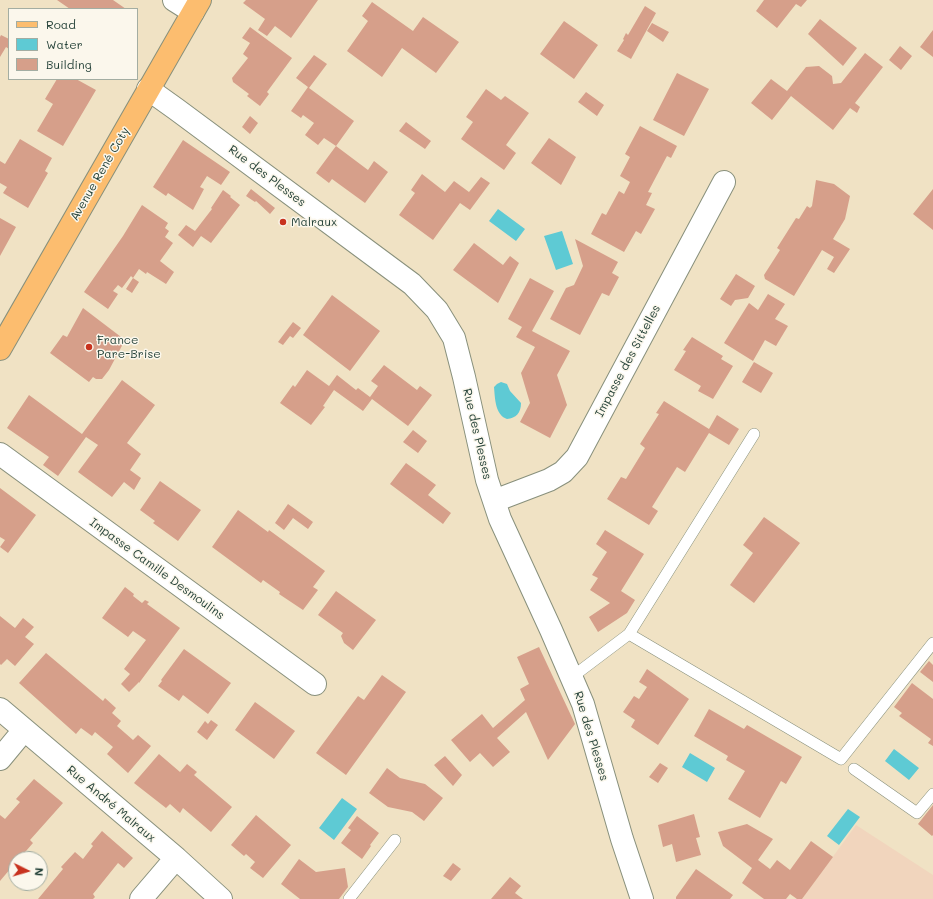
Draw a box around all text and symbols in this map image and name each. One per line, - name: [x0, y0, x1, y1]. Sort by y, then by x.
- legend: [8, 8, 138, 80]
- text: Road: [46, 16, 76, 32]
- text: Water: [46, 36, 83, 52]
- text: Building: [46, 56, 92, 72]
- street label: Avenue René Coty: [67, 125, 133, 223]
- street label: Rue des Plesses: [226, 142, 308, 210]
- place label: Malraux: [291, 215, 337, 229]
- marker: Malraux: [278, 217, 288, 227]
- street label: Impasse des Sittelles: [592, 302, 664, 420]
- place label: France Pare-Brise: [97, 333, 161, 361]
- marker: France Pare-Brise: [84, 342, 94, 352]
- street label: Rue des Plesses: [460, 387, 494, 481]
- street label: Impasse Camille Desmoulins: [87, 515, 227, 623]
- street label: Rue des Plesses: [571, 689, 611, 783]
- street label: Rue André Malraux: [64, 763, 158, 845]
- north arrow: [8, 851, 48, 891]
- text: N: [32, 867, 47, 877]

